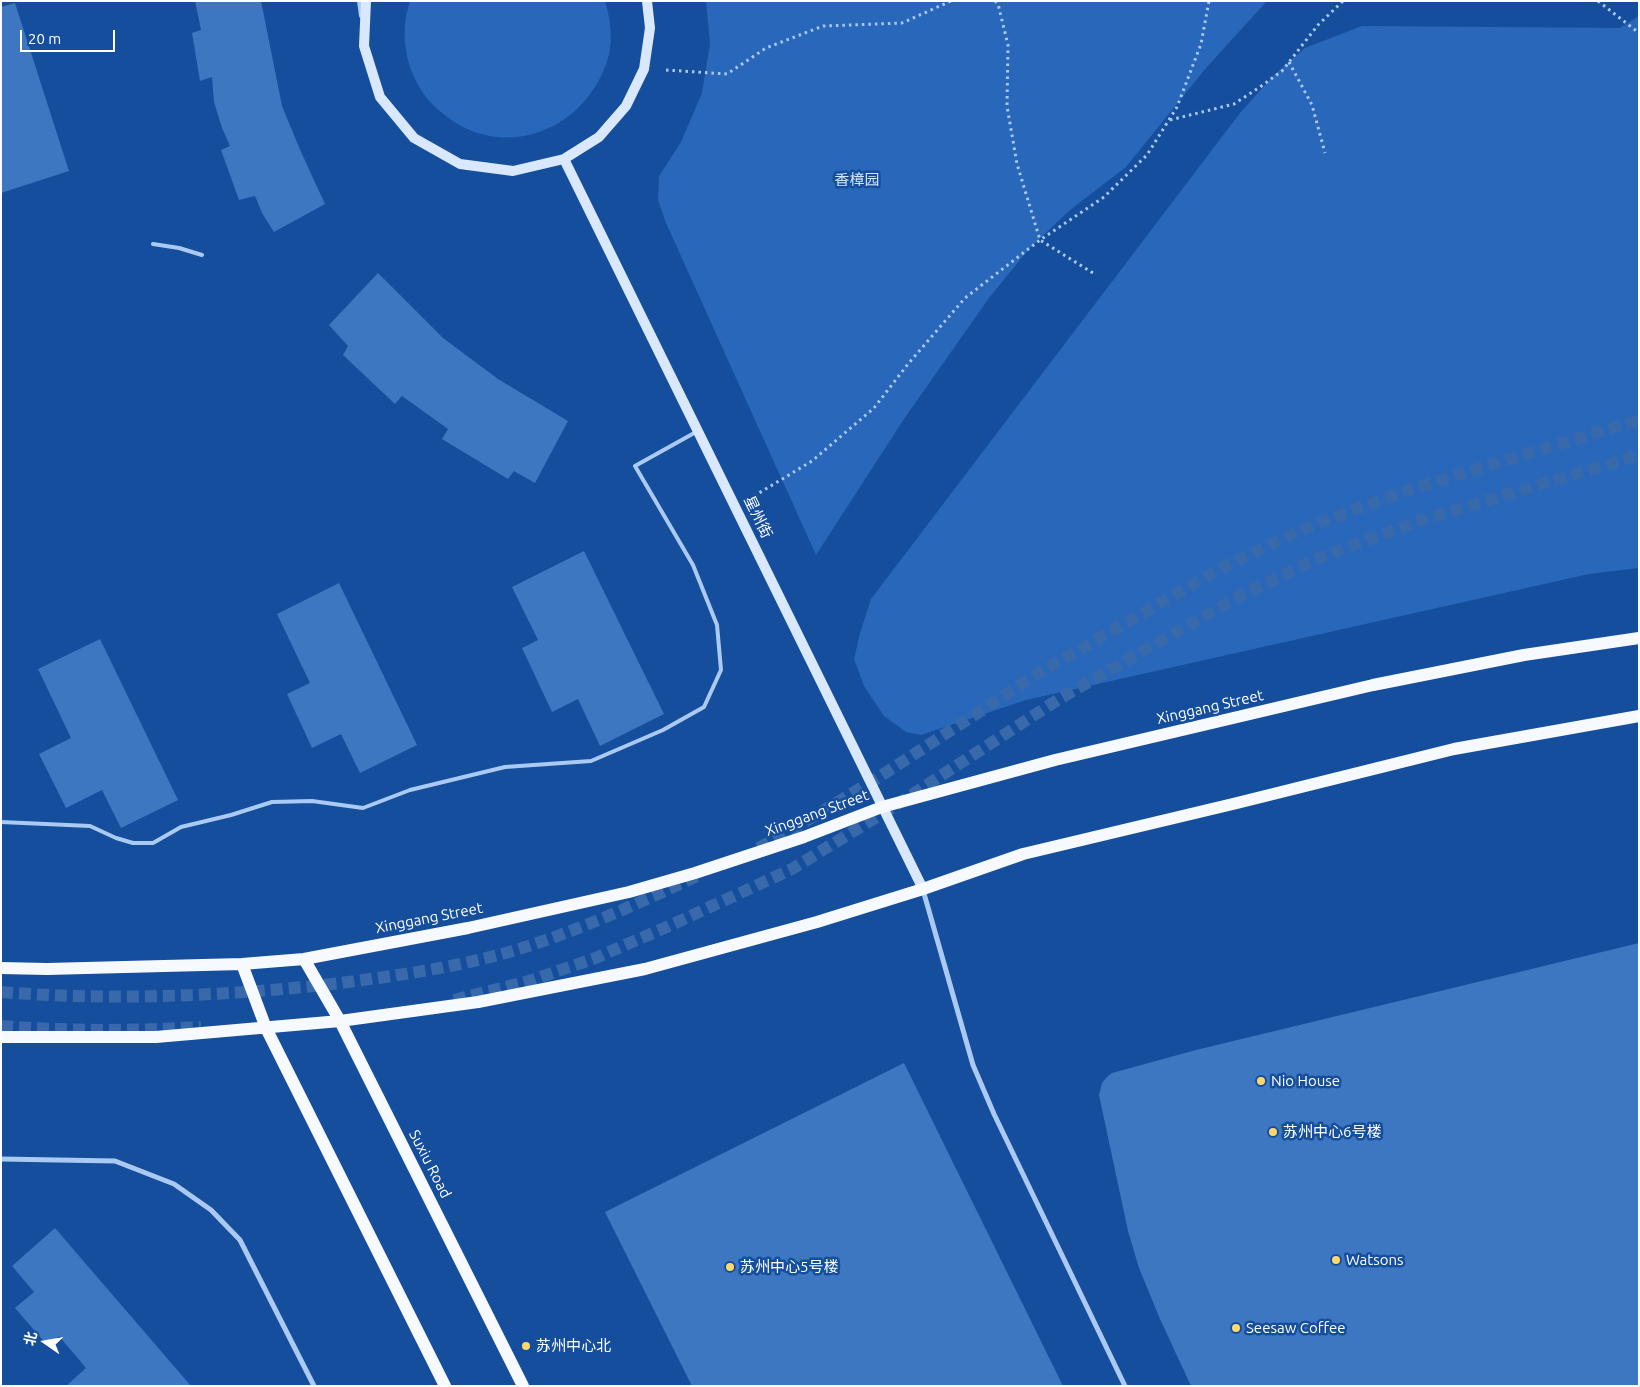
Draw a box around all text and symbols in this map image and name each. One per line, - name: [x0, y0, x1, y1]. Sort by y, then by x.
- scale bar: [22, 20, 118, 52]
- text: 20 m: [28, 30, 61, 47]
- park label: 香樟园: [835, 171, 879, 189]
- street label: 星州街: [740, 493, 776, 541]
- street label: Xinggang Street: [1155, 686, 1265, 728]
- street label: Xinggang Street: [763, 786, 871, 840]
- street label: Xinggang Street: [374, 899, 484, 937]
- place label: Nio House: [1271, 1072, 1340, 1090]
- marker: Nio House: [1255, 1075, 1267, 1087]
- place label: 苏州中心6号楼: [1283, 1123, 1381, 1141]
- marker: 苏州中心6号楼: [1267, 1126, 1279, 1138]
- street label: Suxiu Road: [405, 1127, 455, 1201]
- place label: Watsons: [1346, 1251, 1404, 1269]
- marker: Watsons: [1330, 1254, 1342, 1266]
- place label: 苏州中心5号楼: [740, 1258, 838, 1276]
- marker: 苏州中心5号楼: [724, 1261, 736, 1273]
- north arrow: [20, 1317, 70, 1367]
- place label: Seesaw Coffee: [1246, 1319, 1346, 1337]
- marker: Seesaw Coffee: [1230, 1322, 1242, 1334]
- text: 北: [21, 1330, 40, 1347]
- place label: 苏州中心北: [536, 1337, 611, 1355]
- marker: 苏州中心北: [520, 1340, 532, 1352]

